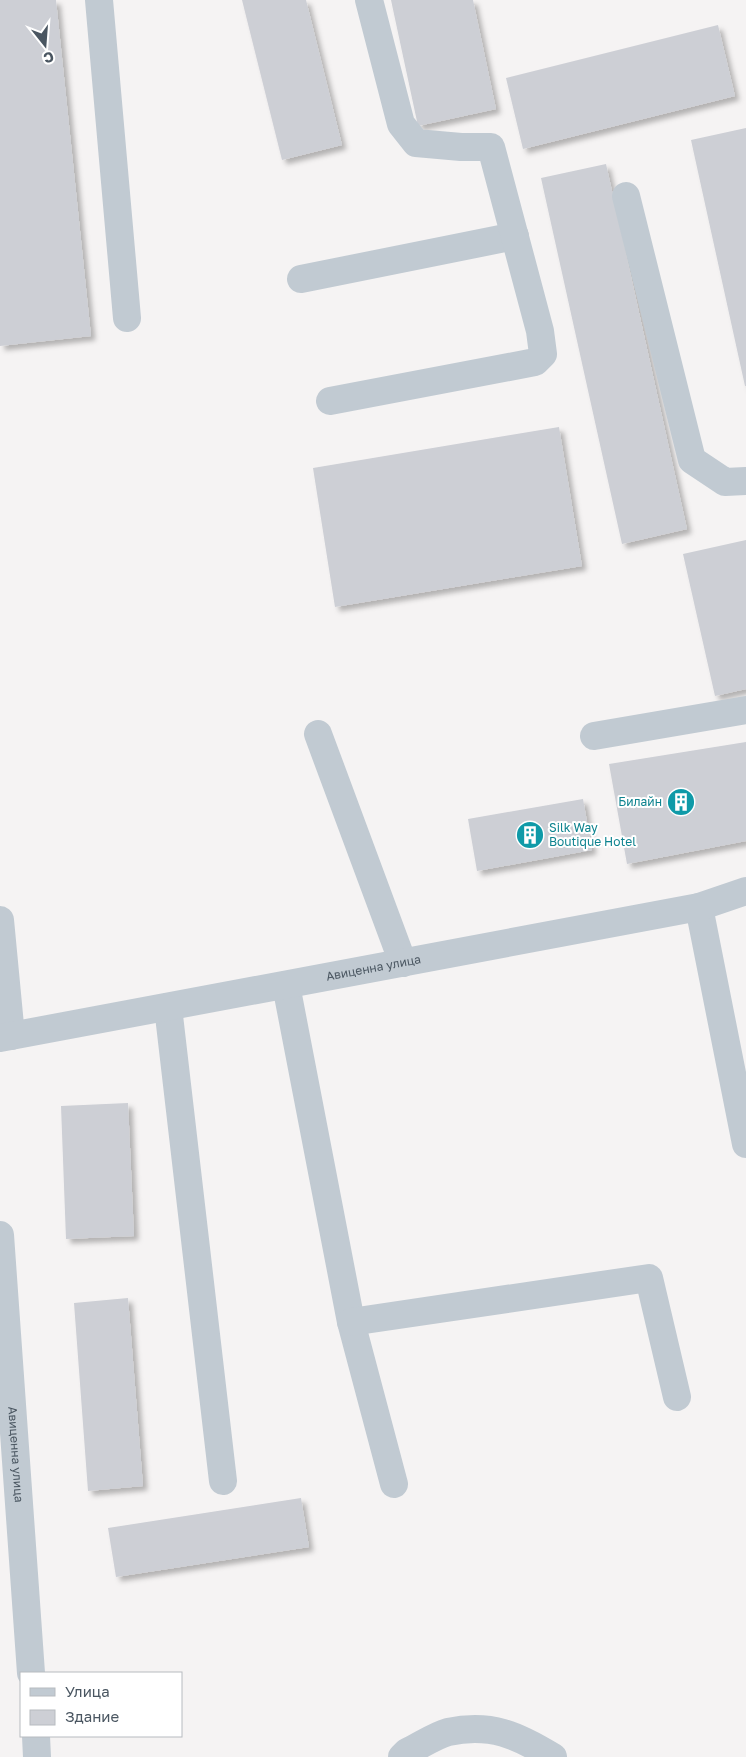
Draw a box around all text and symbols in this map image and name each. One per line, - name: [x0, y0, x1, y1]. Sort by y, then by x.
- north arrow: [20, 20, 70, 70]
- text: С: [42, 48, 56, 68]
- building icon: Билайн: [666, 787, 696, 817]
- place label: Билайн: [618, 794, 662, 809]
- building icon: Silk Way Boutique Hotel: [515, 820, 545, 850]
- place label: Silk Way Boutique Hotel: [549, 820, 636, 849]
- street label: Авиценна улица: [325, 951, 422, 984]
- street label: Авиценна улица: [5, 1406, 27, 1503]
- legend: [20, 1672, 182, 1737]
- text: Улица: [65, 1682, 110, 1700]
- text: Здание: [65, 1707, 119, 1725]

